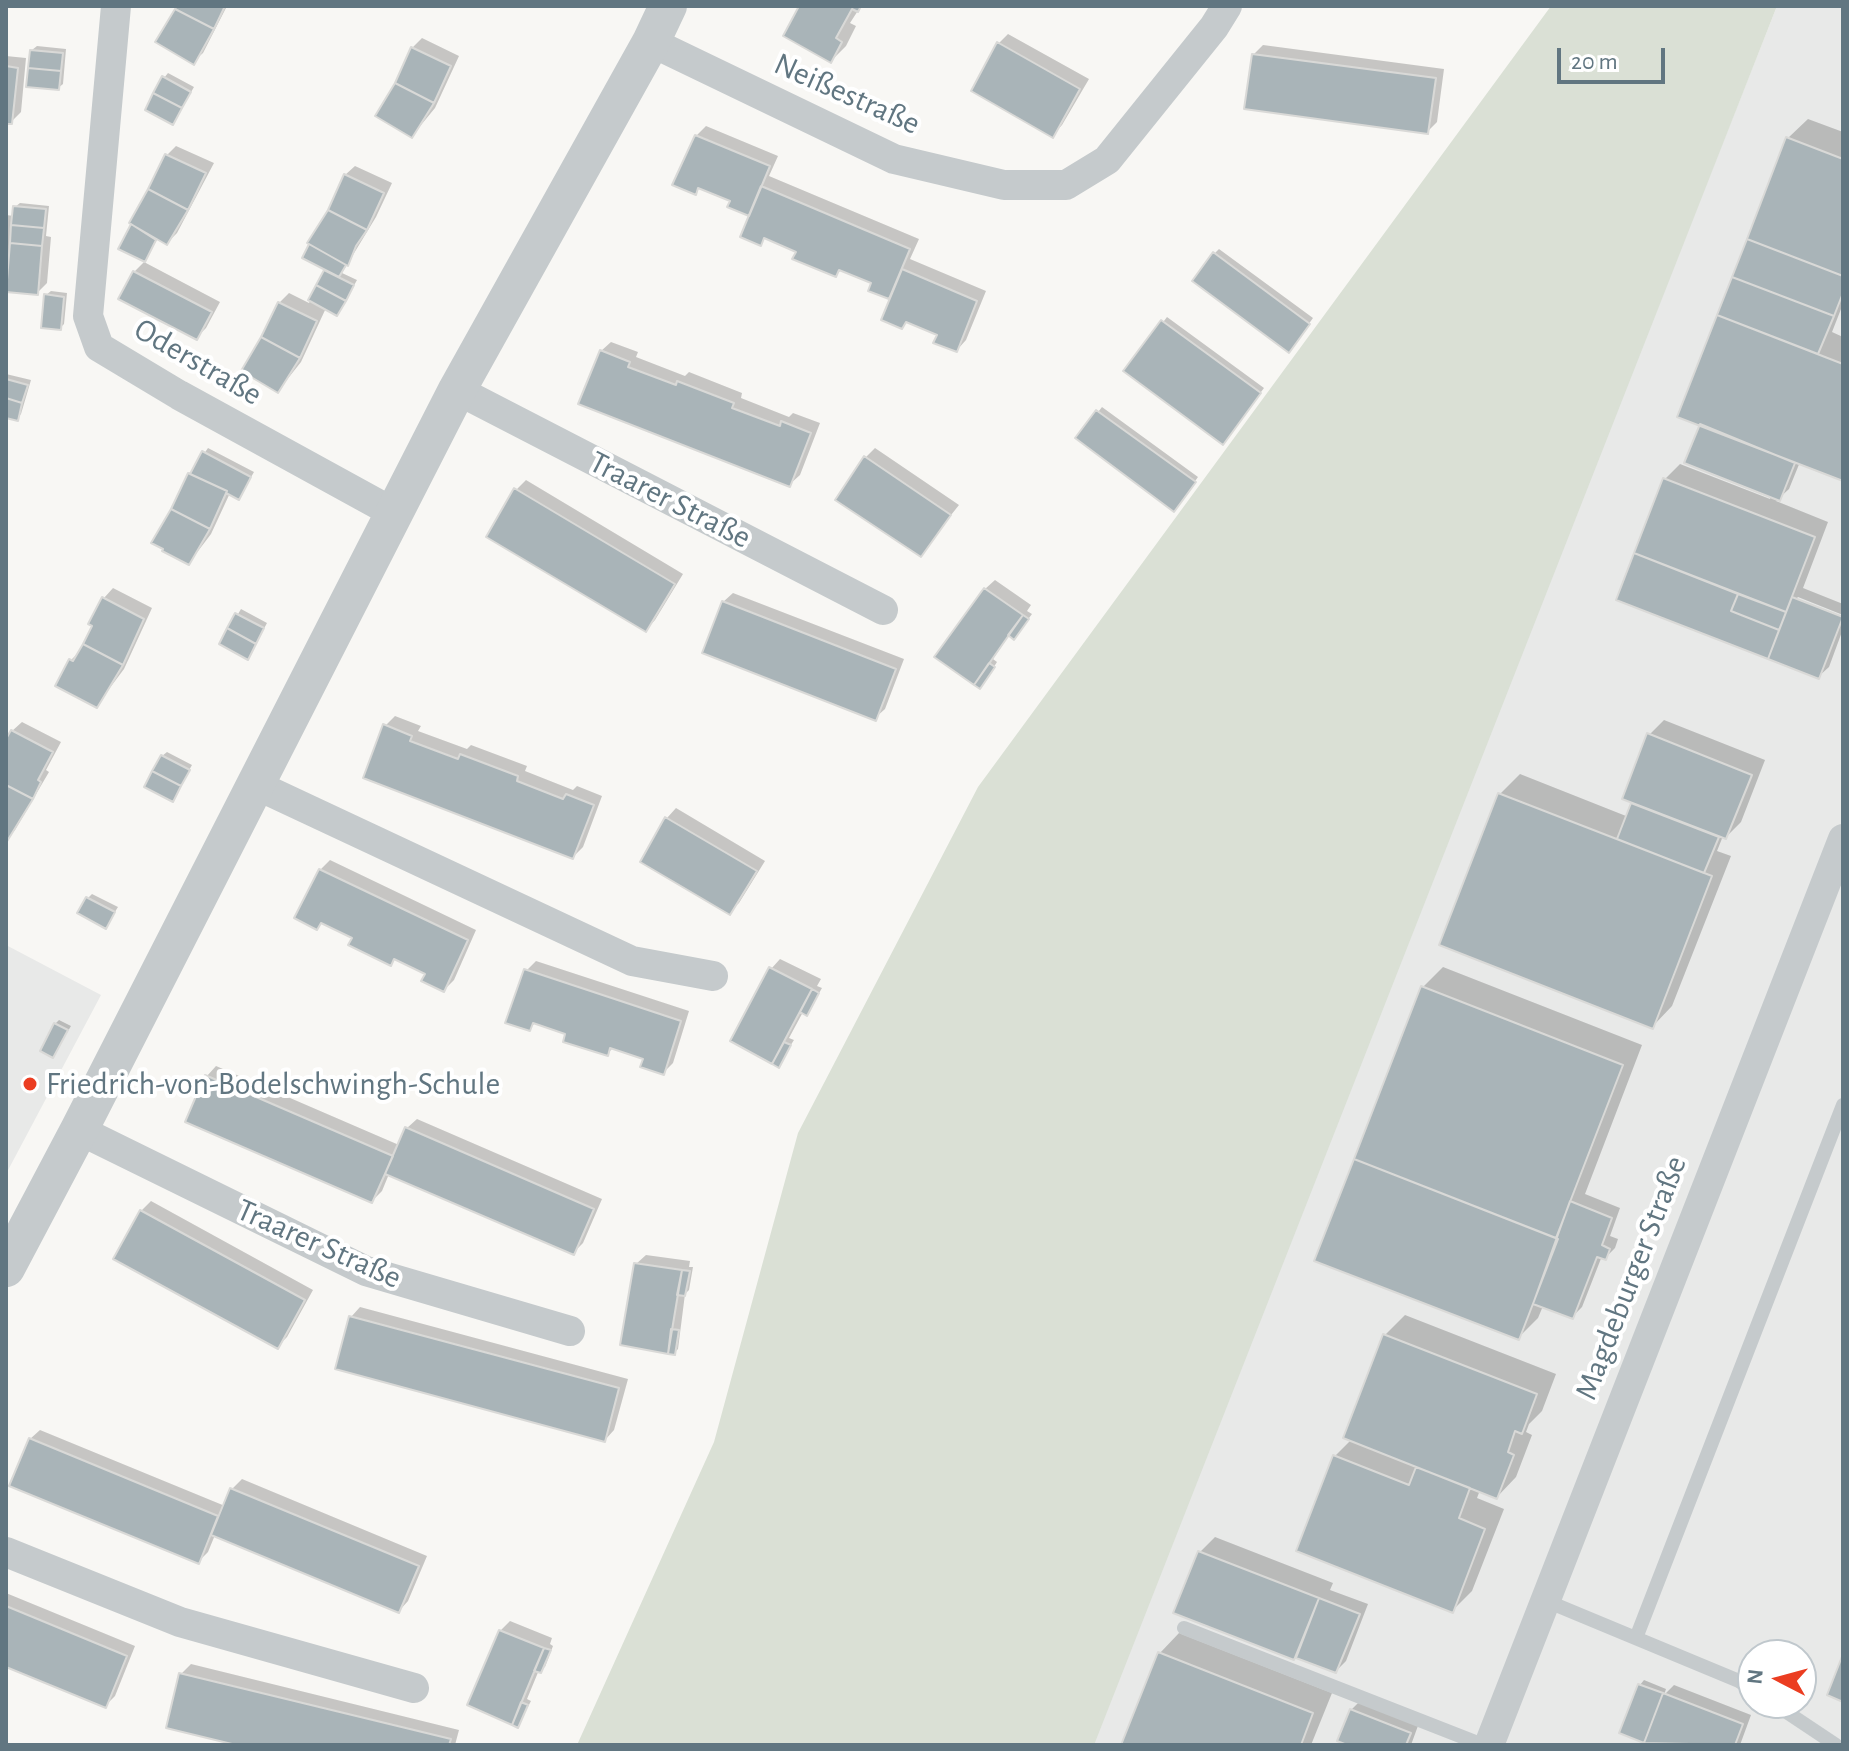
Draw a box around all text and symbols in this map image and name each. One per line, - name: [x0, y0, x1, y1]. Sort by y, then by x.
- scale bar: [1561, 32, 1669, 82]
- street label: Neißestraße: [768, 45, 926, 143]
- text: 20 m: [1571, 50, 1618, 74]
- street label: Oderstraße: [127, 310, 269, 414]
- street label: Traarer Straße: [583, 443, 757, 557]
- place label: Friedrich-von-Bodelschwingh-Schule: [46, 1065, 500, 1103]
- marker: Friedrich-von-Bodelschwingh-Schule: [21, 1075, 39, 1093]
- street label: Magdeburger Straße: [1567, 1151, 1695, 1405]
- street label: Traarer Straße: [231, 1191, 407, 1297]
- north arrow: [1737, 1639, 1817, 1719]
- text: N: [1743, 1668, 1767, 1685]

